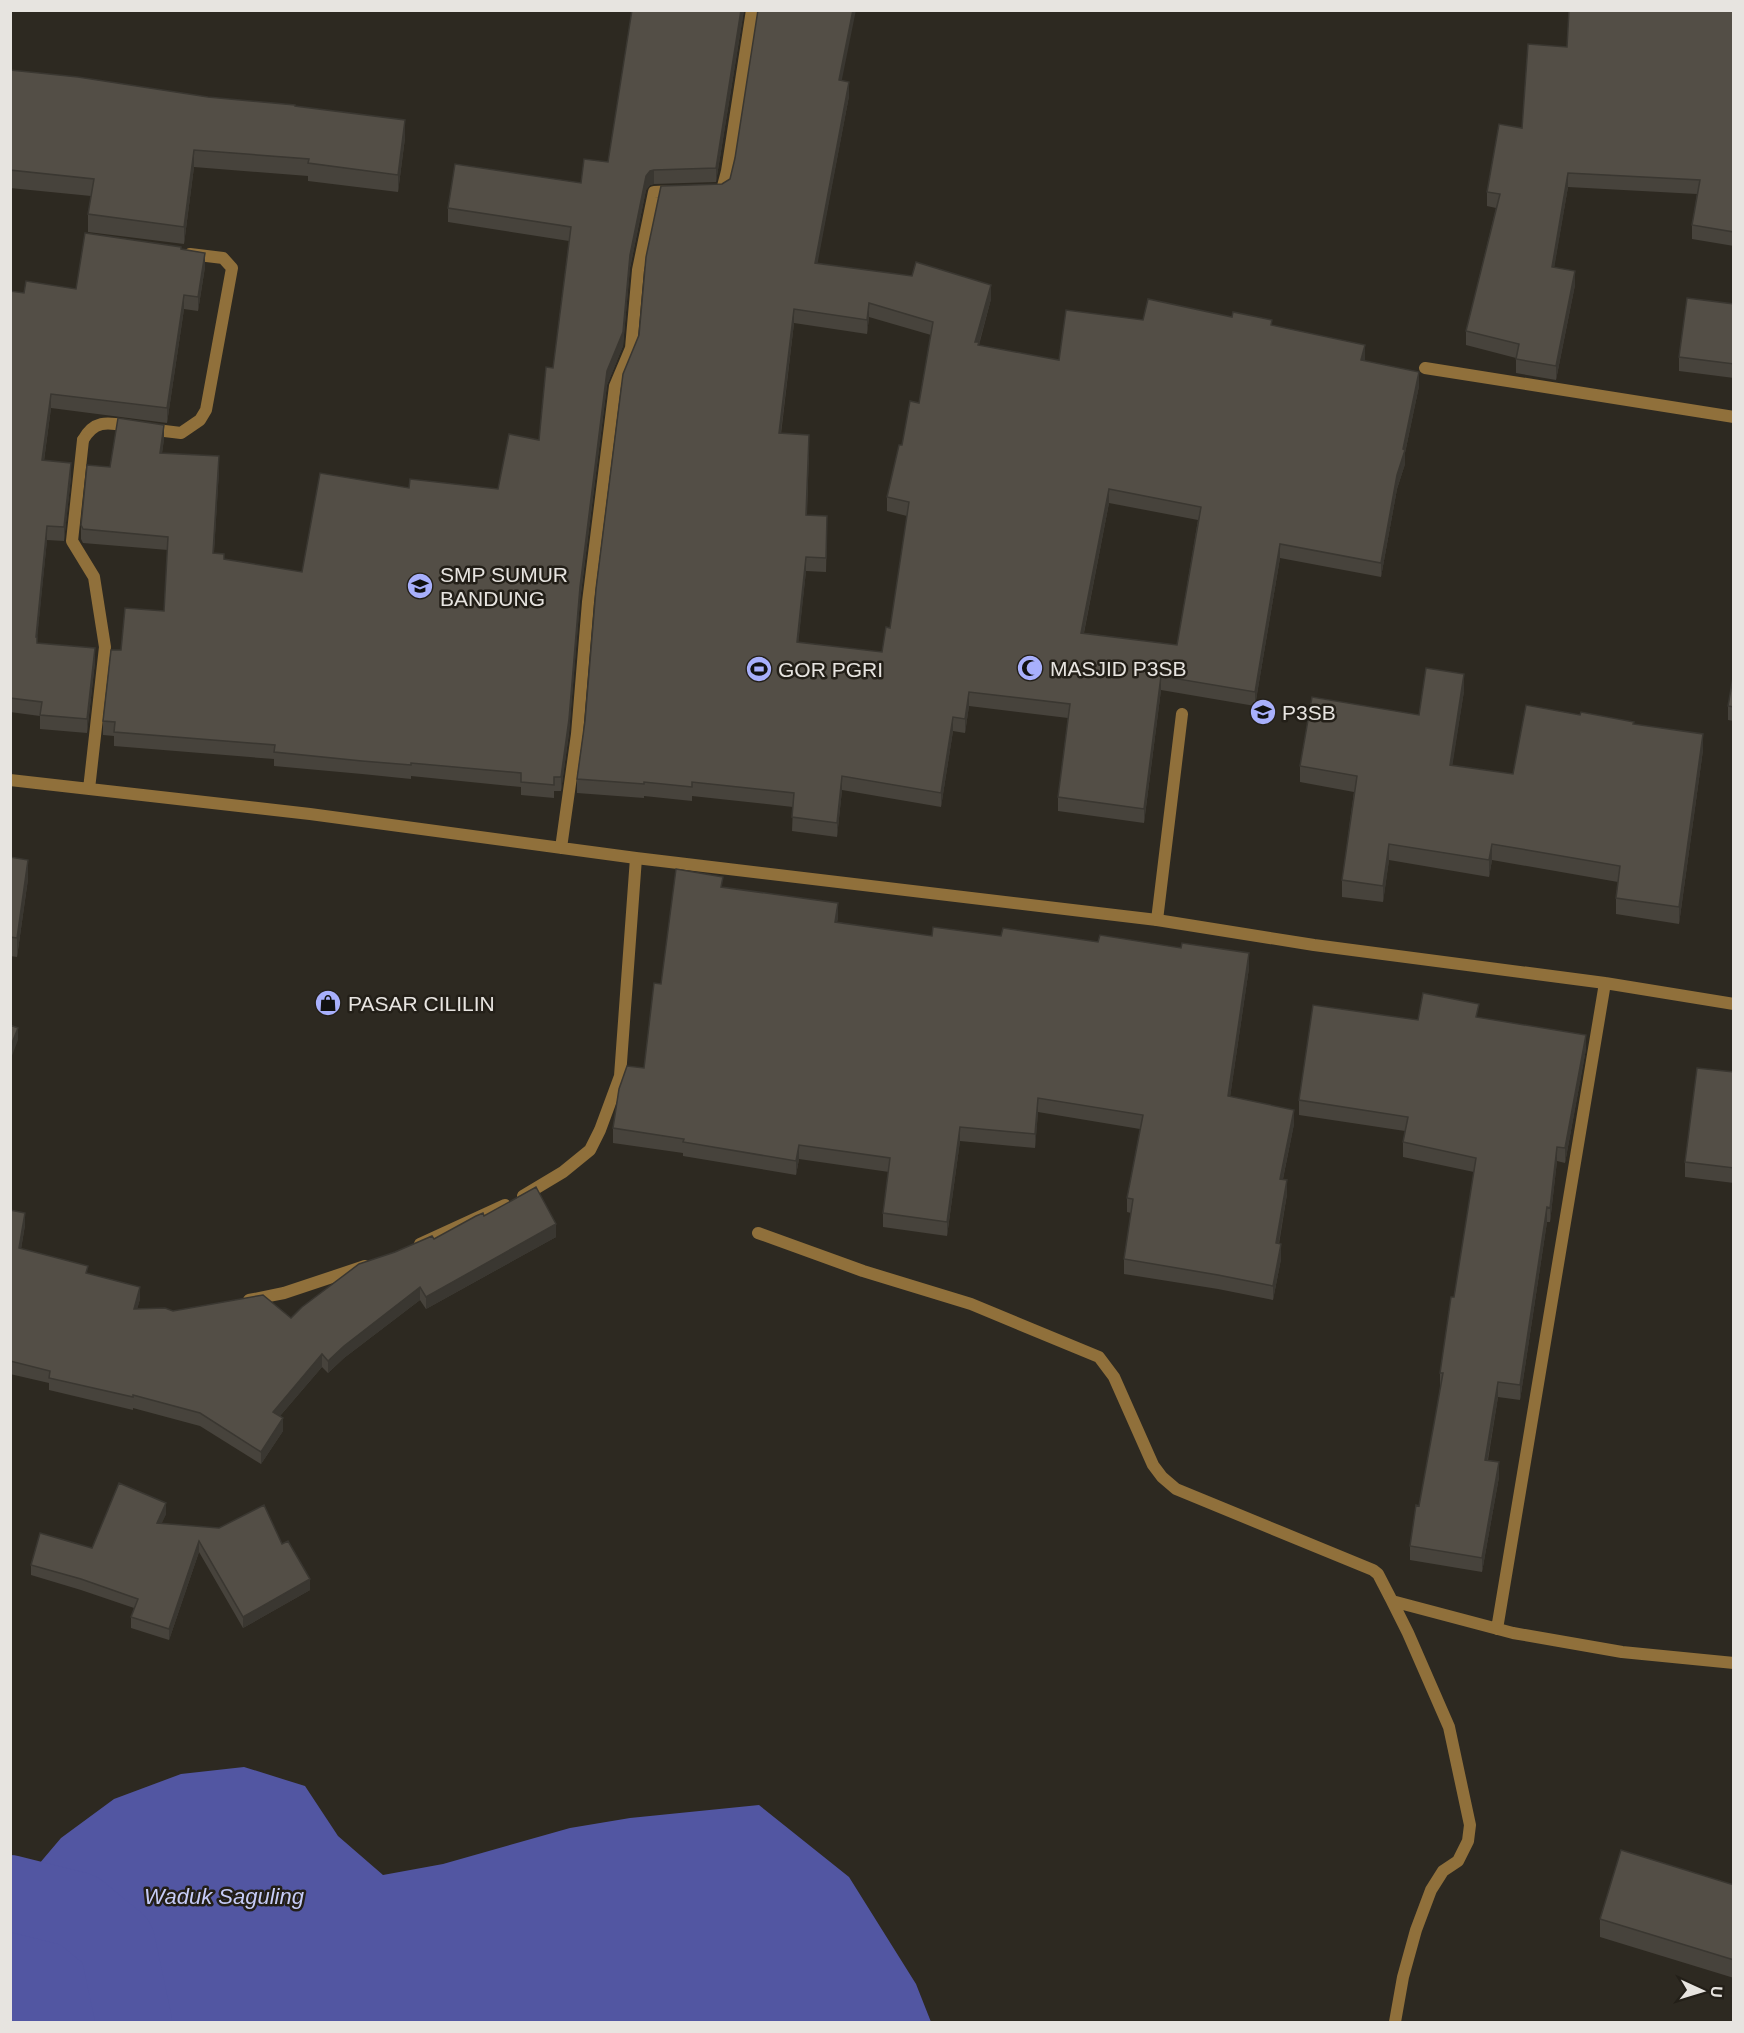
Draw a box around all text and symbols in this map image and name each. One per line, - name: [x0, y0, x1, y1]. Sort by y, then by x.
- place label: SMP SUMUR BANDUNG: [440, 563, 568, 610]
- school or university icon: SMP SUMUR BANDUNG: [405, 571, 435, 601]
- mosque icon: MASJID P3SB: [1015, 653, 1045, 683]
- sports icon: GOR PGRI: [744, 654, 774, 684]
- place label: MASJID P3SB: [1050, 657, 1187, 680]
- place label: GOR PGRI: [778, 658, 883, 681]
- school or university icon: P3SB: [1248, 697, 1278, 727]
- place label: P3SB: [1282, 701, 1336, 724]
- shop icon: PASAR CILILIN: [313, 988, 343, 1018]
- place label: PASAR CILILIN: [348, 992, 495, 1015]
- water label: Waduk Saguling: [144, 1884, 305, 1909]
- north arrow: [1672, 1961, 1732, 2021]
- text: U: [1708, 1986, 1725, 1998]

